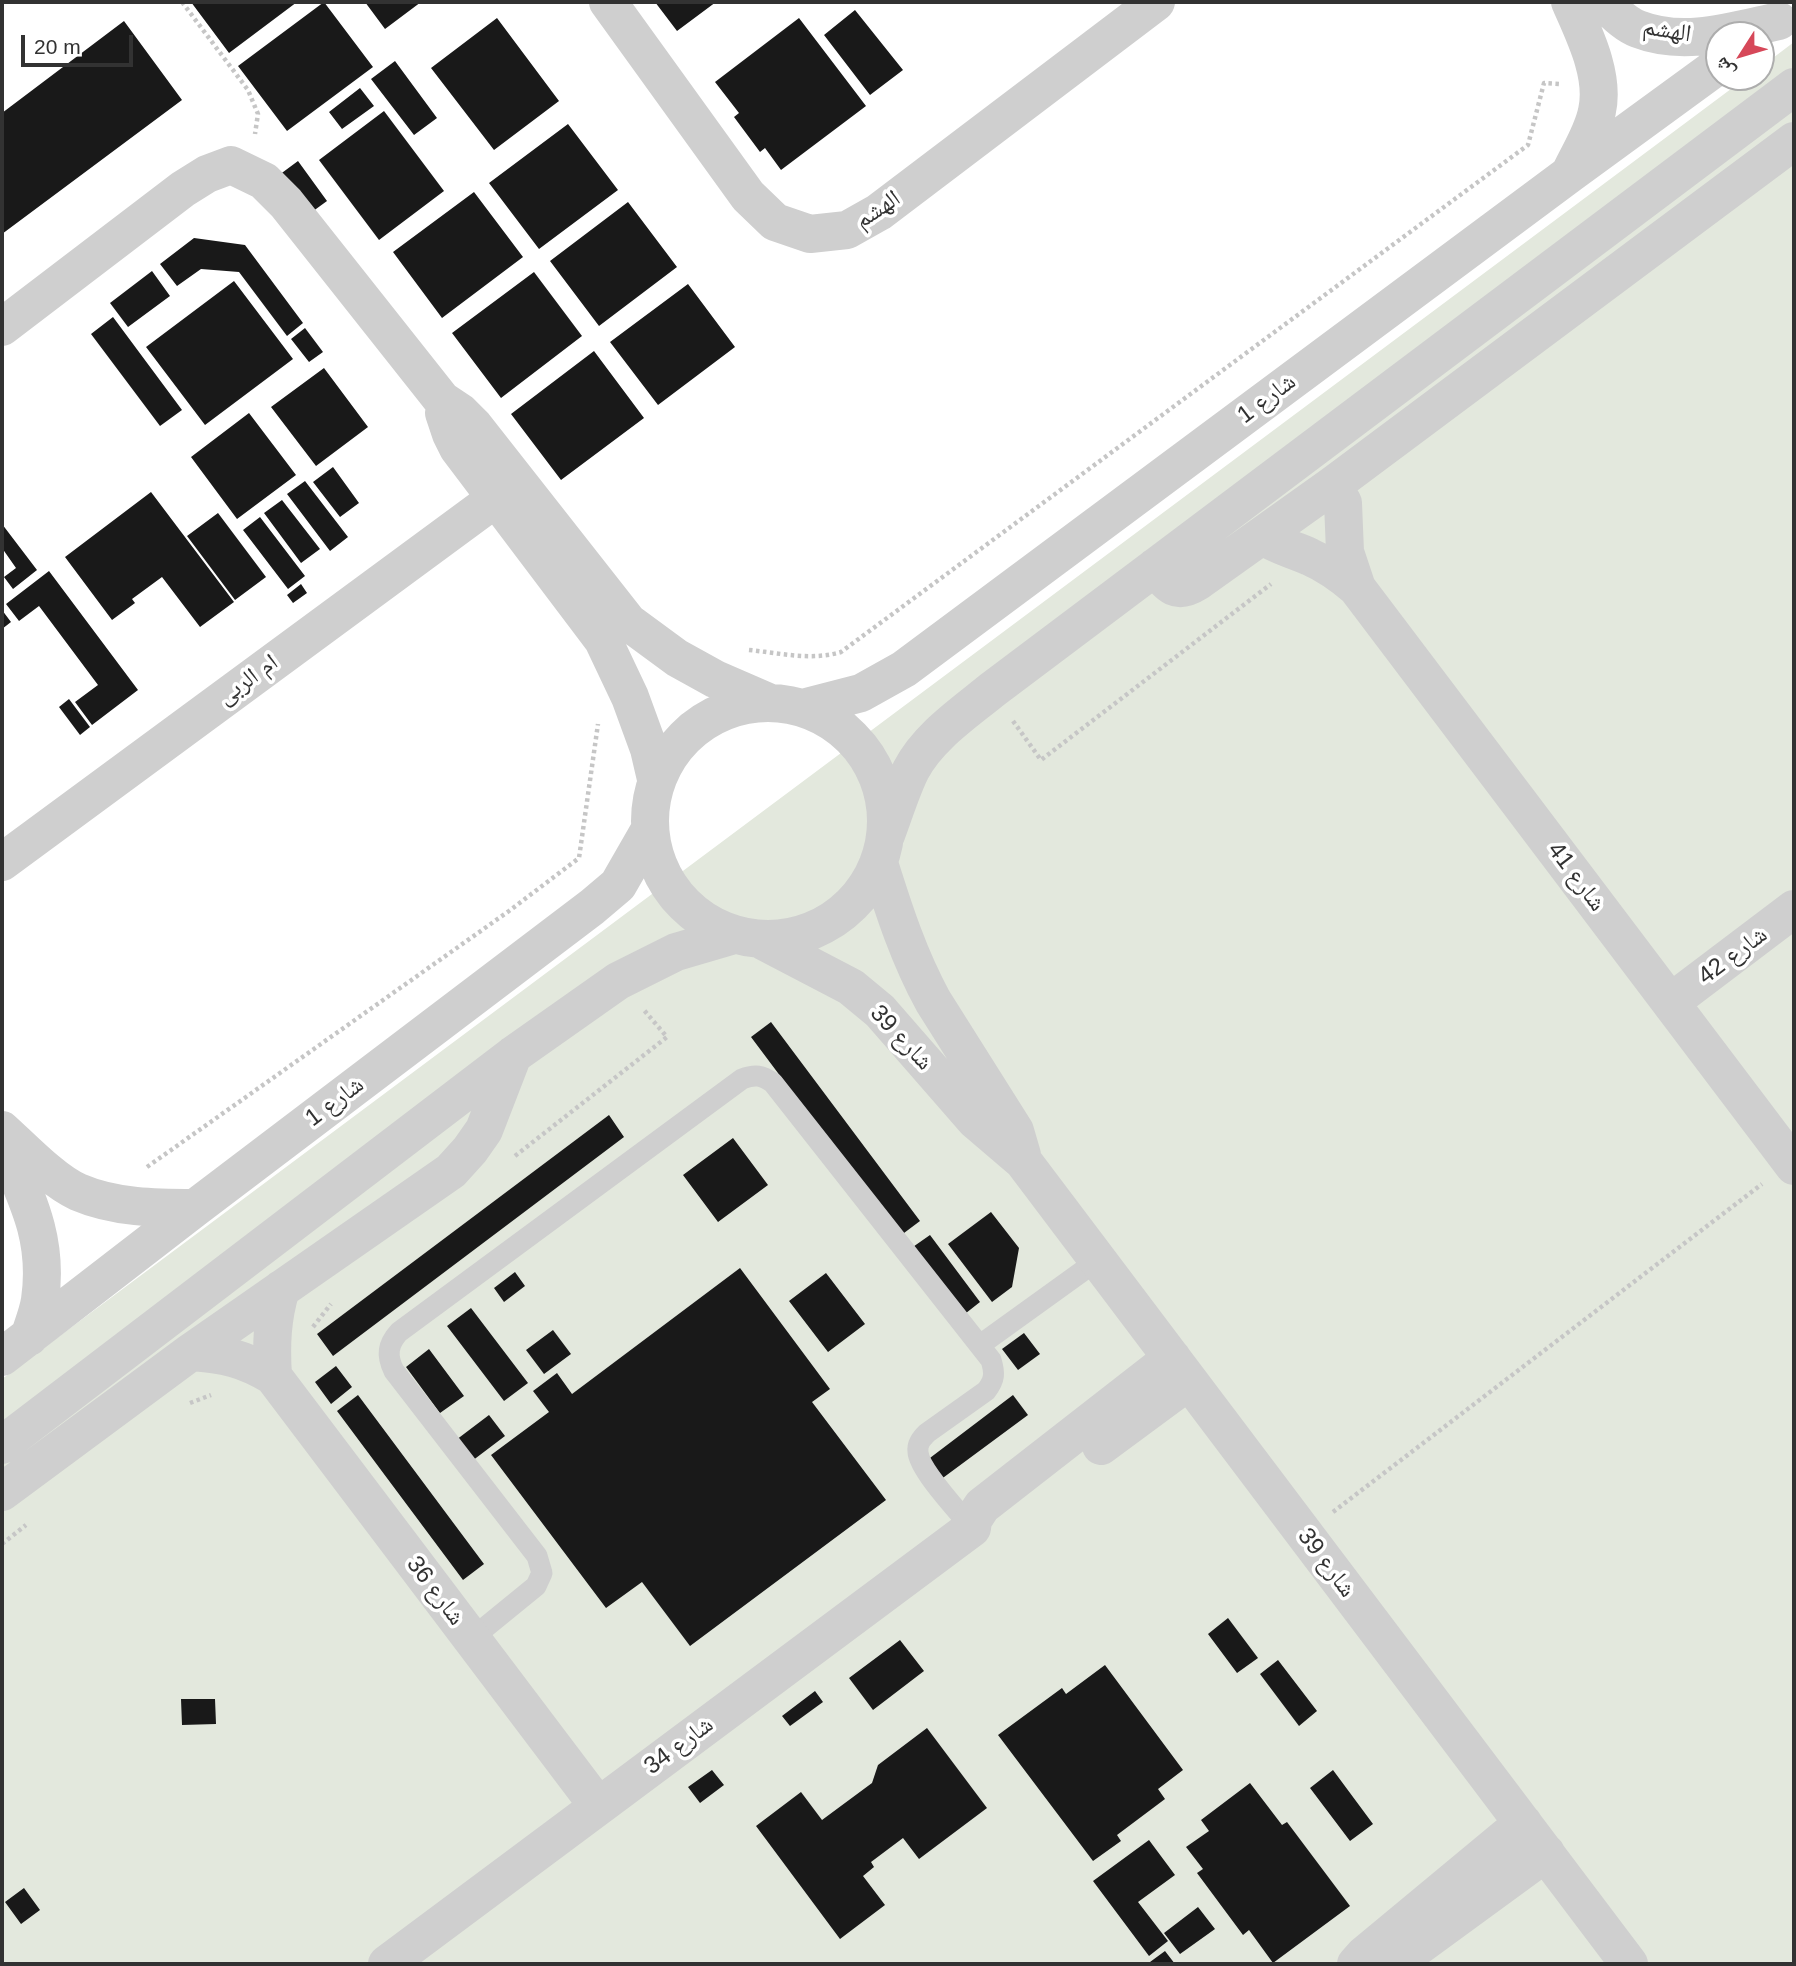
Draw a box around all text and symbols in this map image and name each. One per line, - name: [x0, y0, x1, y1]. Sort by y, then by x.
- street label: الهشم: [1641, 13, 1693, 49]
- scale bar: [24, 21, 136, 65]
- north arrow: [1705, 21, 1775, 91]
- text: 20 m: [34, 35, 81, 58]
- text: ش: [1710, 53, 1739, 82]
- street label: الهشم: [850, 184, 906, 236]
- street label: شارع 1: [1232, 368, 1302, 430]
- street label: ام الربى: [212, 648, 284, 712]
- street label: شارع 41: [1541, 837, 1611, 917]
- street label: شارع 42: [1693, 921, 1773, 991]
- street label: شارع 39: [864, 999, 938, 1077]
- street label: شارع 1: [300, 1071, 370, 1133]
- street label: شارع 39: [1291, 1523, 1361, 1603]
- street label: شارع 36: [400, 1551, 470, 1631]
- street label: شارع 34: [639, 1711, 719, 1781]

